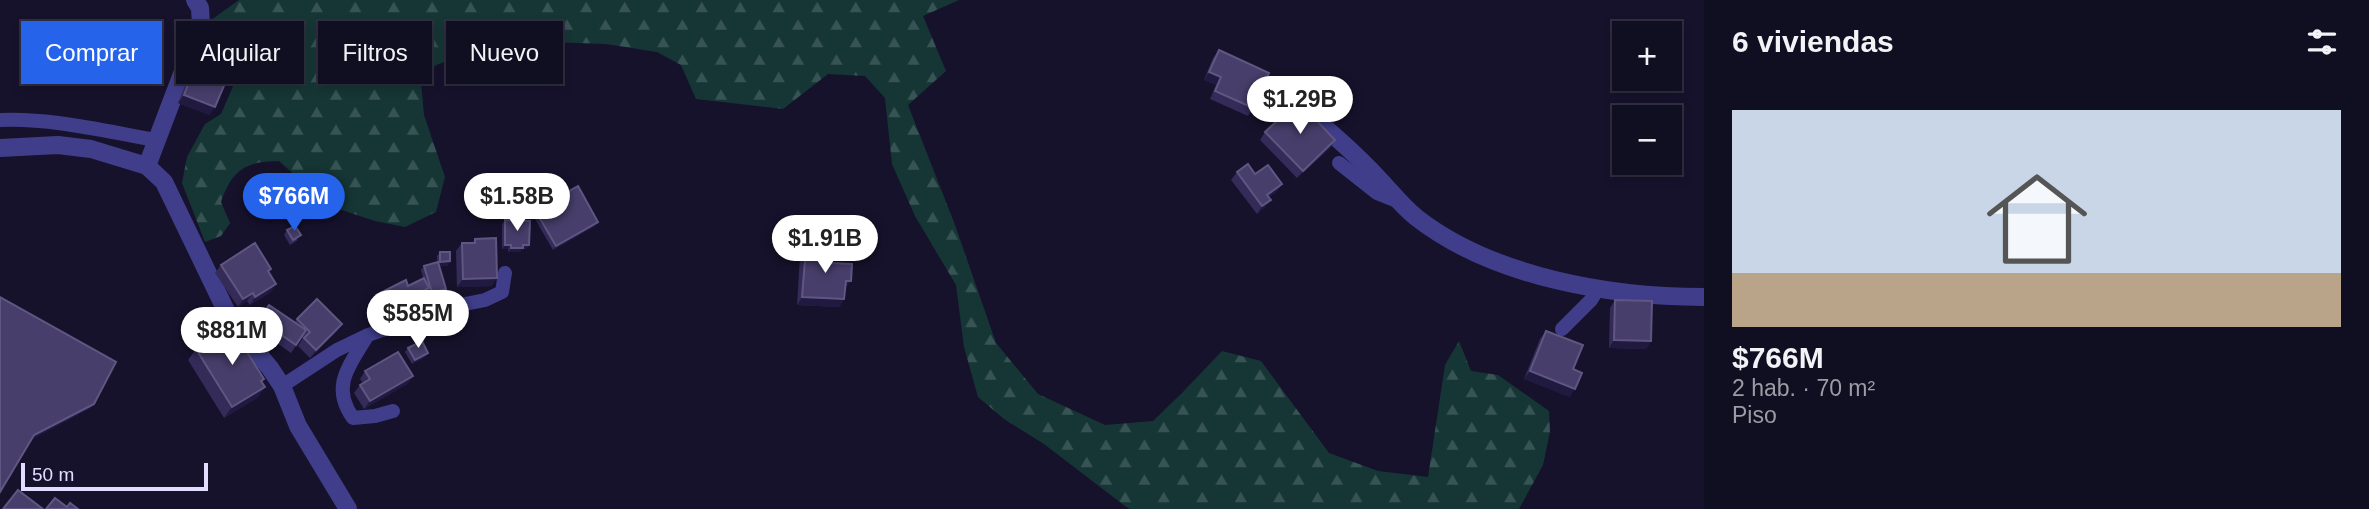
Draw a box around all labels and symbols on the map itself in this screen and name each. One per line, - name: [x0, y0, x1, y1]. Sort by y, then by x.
- pin: $1.29B: [1243, 76, 1357, 136]
- pin: $766M: [245, 174, 343, 233]
- pin: $1.58B: [460, 174, 574, 233]
- pin: $1.91B: [768, 216, 882, 275]
- pin: $585M: [369, 290, 467, 350]
- pin: $881M: [183, 308, 281, 367]
- scale bar: [21, 460, 208, 492]

